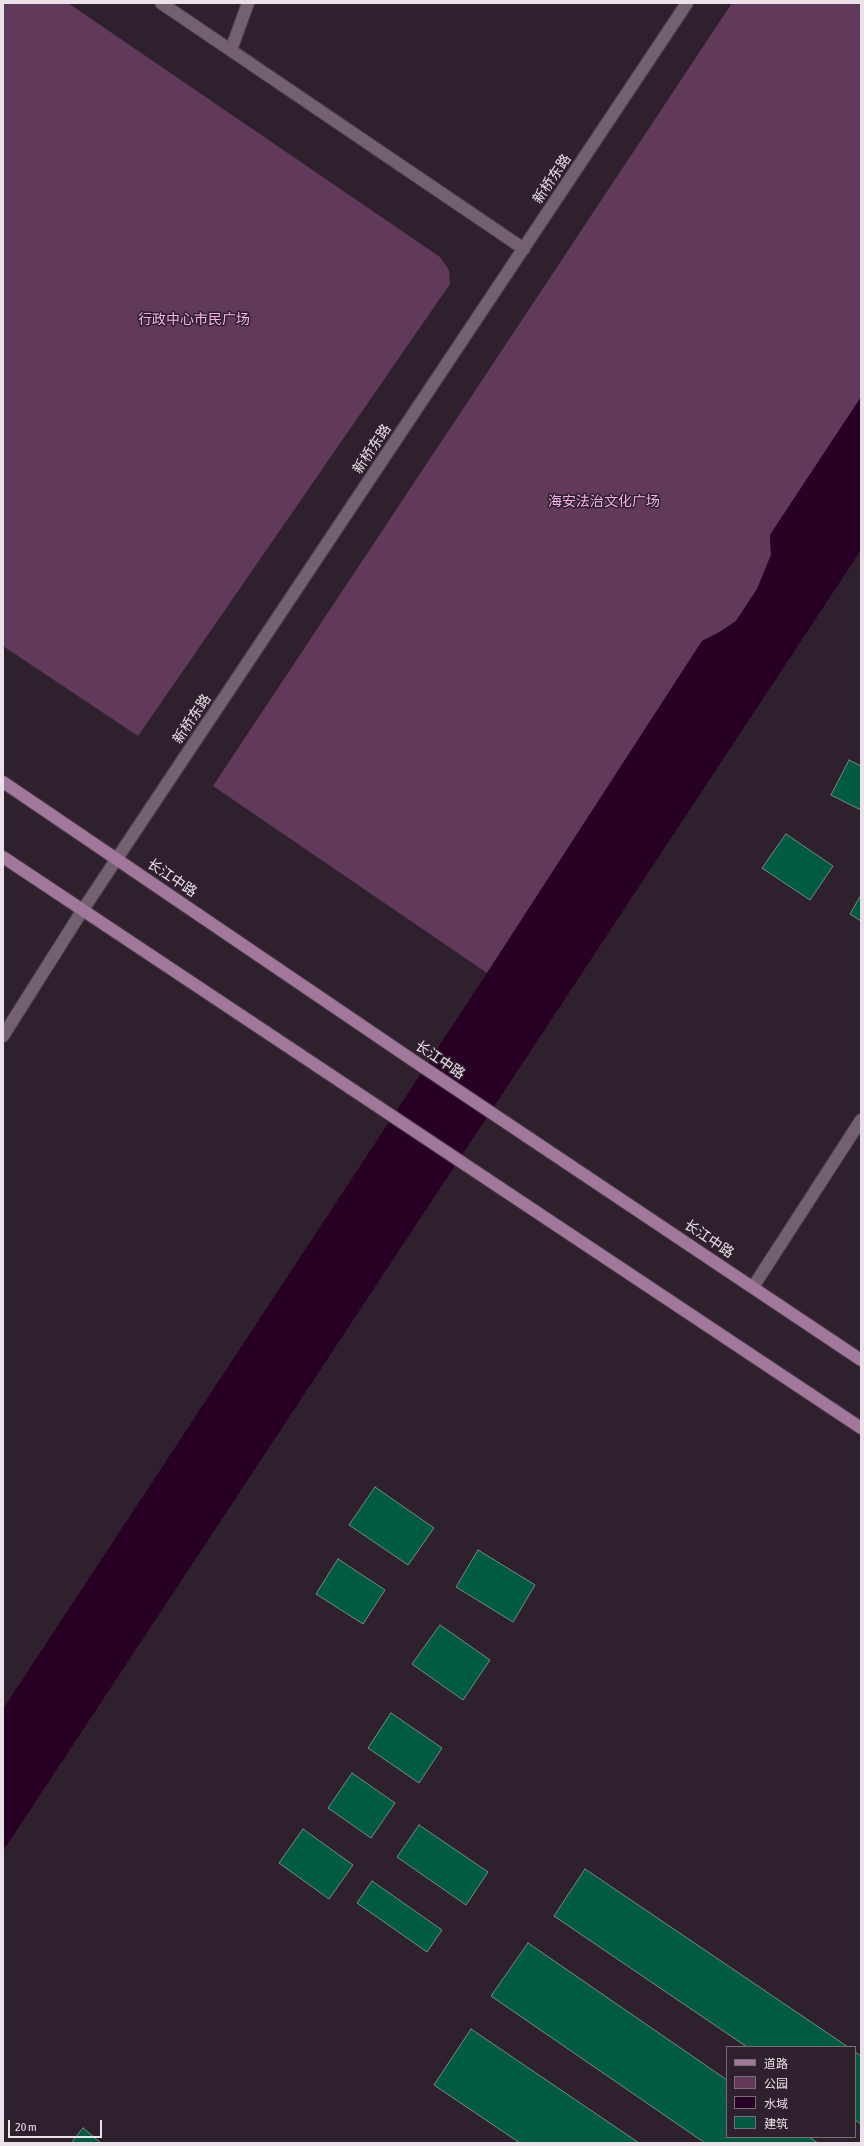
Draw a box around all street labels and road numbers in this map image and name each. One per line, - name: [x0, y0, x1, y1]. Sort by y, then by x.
- street label: 新桥东路: [529, 151, 575, 207]
- street label: 新桥东路: [349, 421, 395, 477]
- street label: 新桥东路: [169, 691, 215, 747]
- street label: 长江中路: [144, 855, 200, 901]
- street label: 长江中路: [412, 1037, 468, 1083]
- street label: 长江中路: [681, 1216, 737, 1262]

